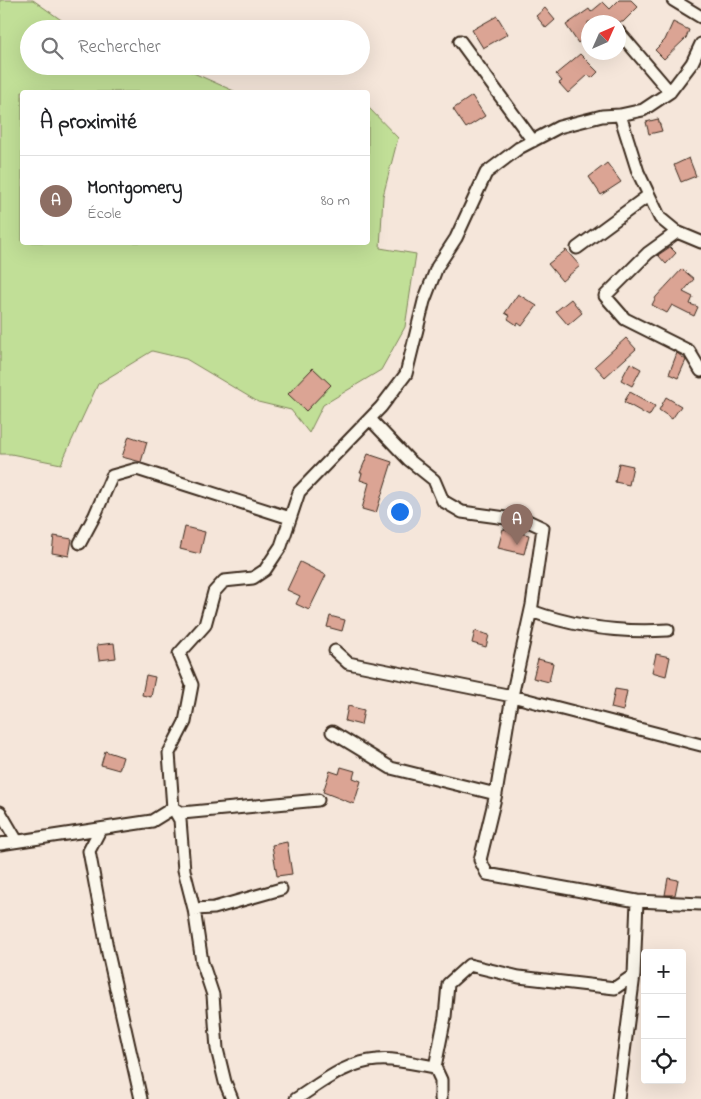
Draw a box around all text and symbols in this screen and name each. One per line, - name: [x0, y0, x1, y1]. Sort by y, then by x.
- north arrow: [581, 15, 626, 60]
- search box: [20, 20, 370, 75]
- icon: search: [38, 34, 66, 62]
- text: Rechercher: [78, 34, 161, 61]
- text: À proximité: [40, 108, 137, 138]
- text: Montgomery: [87, 175, 182, 202]
- text: A: [51, 189, 61, 213]
- text: 80 m: [321, 189, 350, 213]
- text: École: [87, 202, 122, 226]
- your location: [387, 499, 413, 525]
- pin: A: [501, 504, 533, 545]
- map controls: [641, 949, 686, 1084]
- button: +: [641, 949, 686, 994]
- button: −: [641, 994, 686, 1039]
- button: locate: [641, 1039, 686, 1084]

